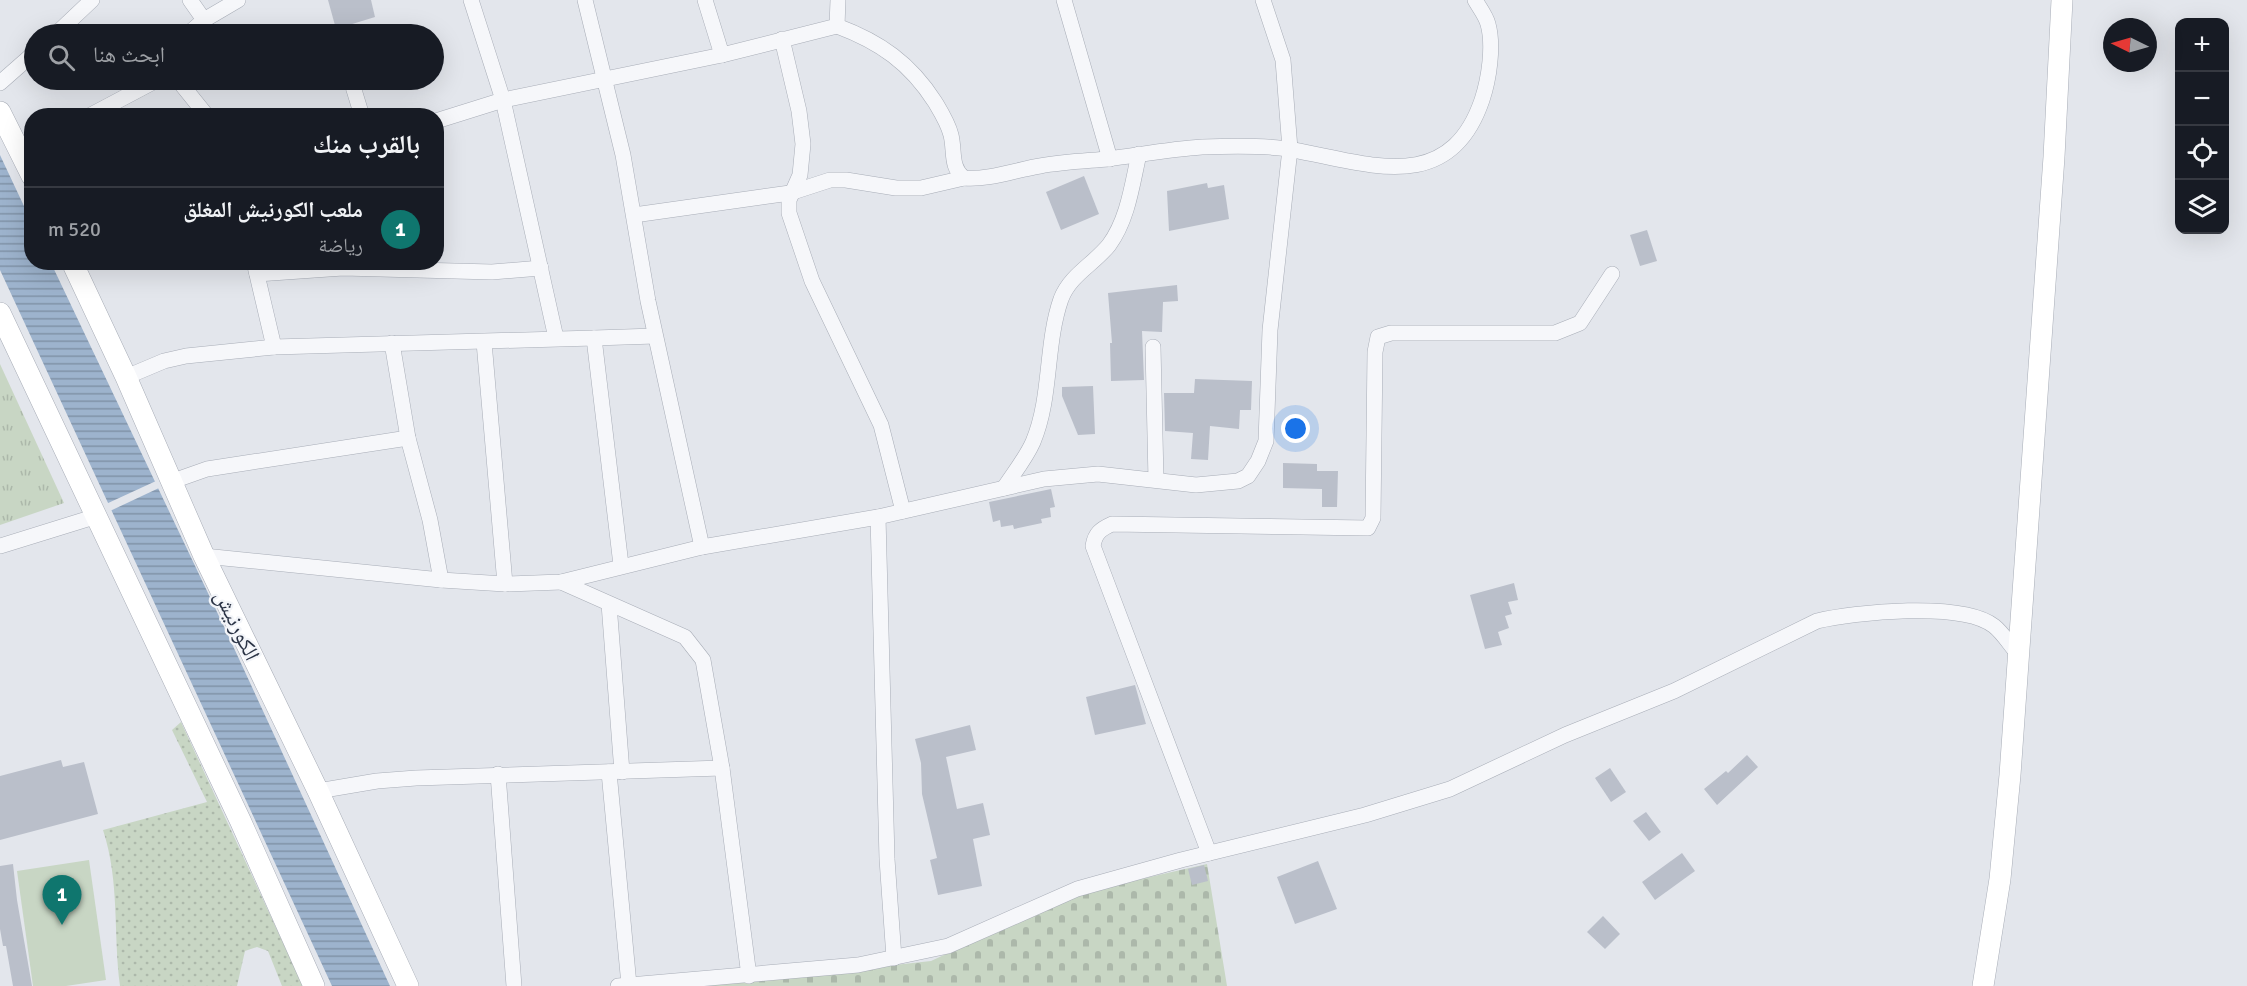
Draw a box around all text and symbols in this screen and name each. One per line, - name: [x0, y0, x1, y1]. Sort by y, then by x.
- north arrow: [2103, 18, 2157, 72]
- map controls: [2175, 18, 2229, 234]
- button: +: [2175, 18, 2229, 72]
- search box: [24, 24, 444, 90]
- icon: search: [45, 41, 78, 74]
- text: ابحث هنا: [93, 41, 165, 68]
- button: −: [2175, 72, 2229, 126]
- button: locate: [2175, 126, 2229, 180]
- text: بالقرب منك: [313, 129, 420, 161]
- button: layers: [2175, 180, 2229, 234]
- text: ملعب الكورنيش المغلق: [183, 196, 363, 223]
- text: 520 m: [48, 217, 101, 242]
- text: 1: [395, 217, 406, 242]
- text: رياضة: [319, 233, 363, 258]
- your location: [1281, 414, 1310, 443]
- street label: الكورنيش: [209, 586, 266, 665]
- pin: 1: [42, 876, 82, 925]

